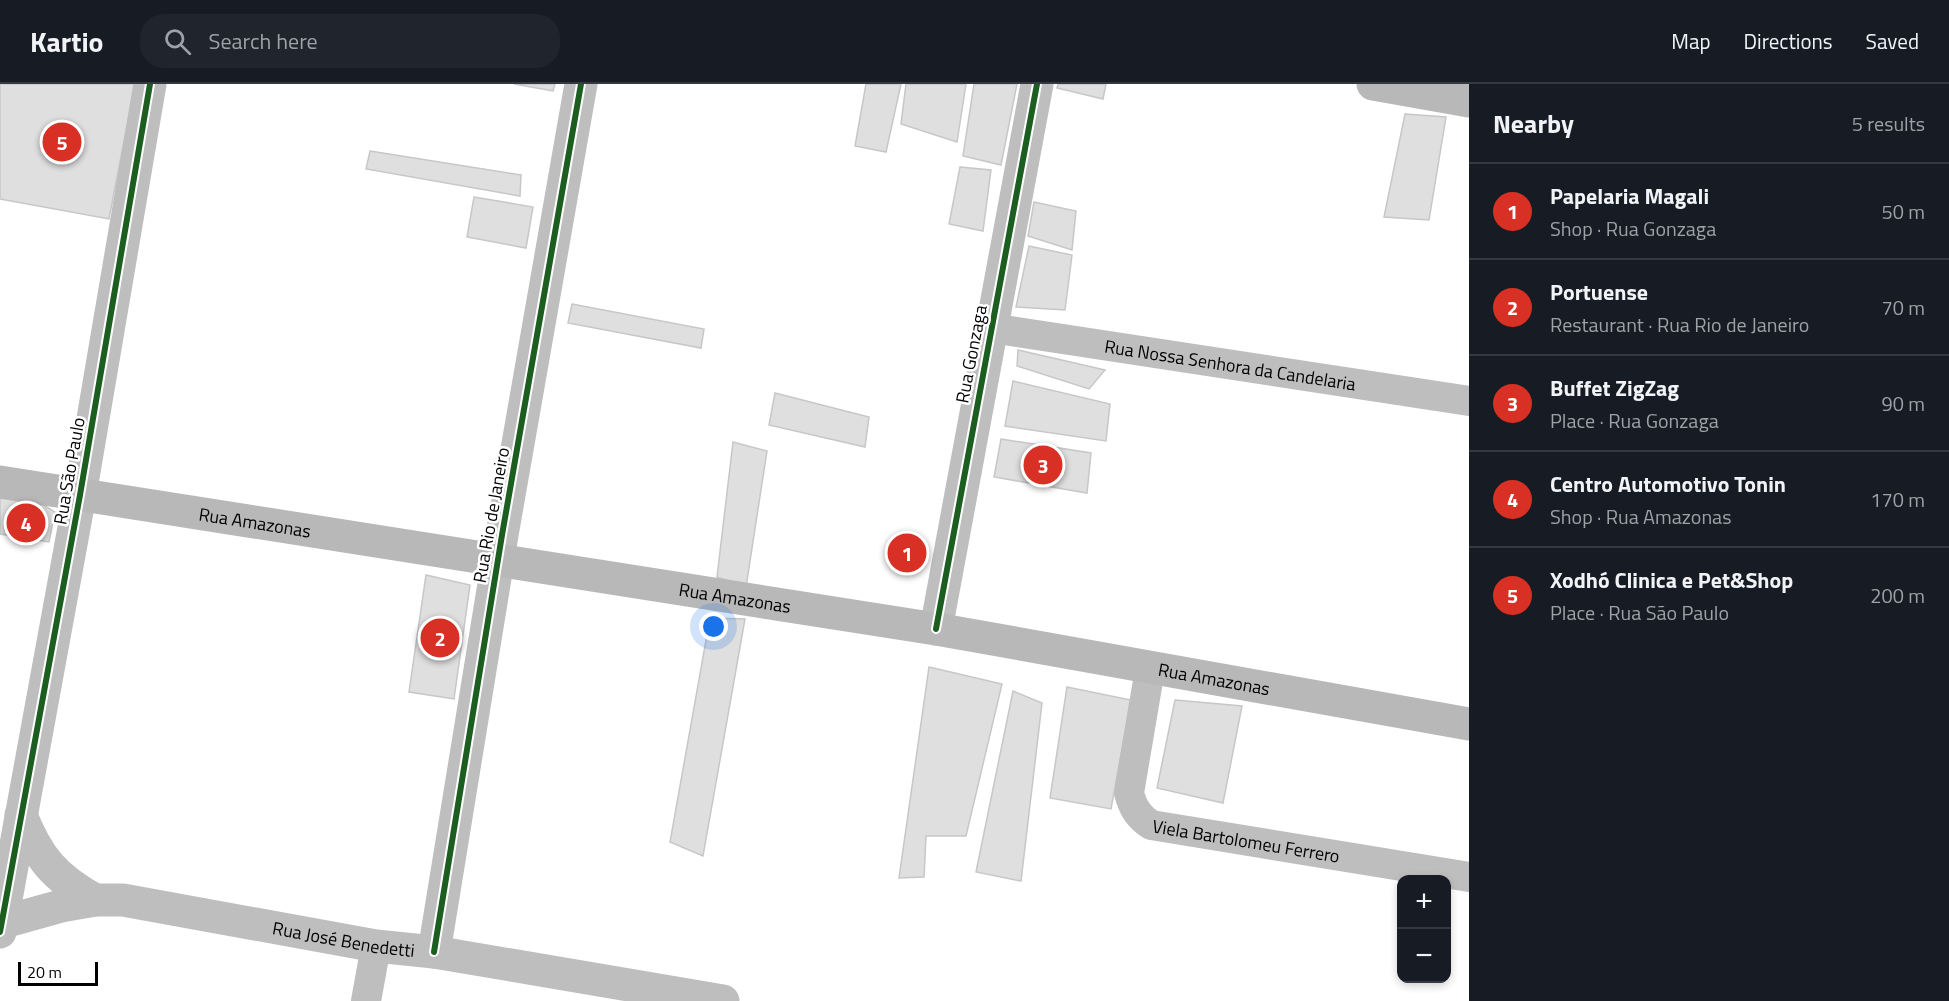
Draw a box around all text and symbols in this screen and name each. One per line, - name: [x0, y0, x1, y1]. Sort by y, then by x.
- search box: [140, 14, 560, 68]
- text: Kartio: [30, 20, 104, 63]
- text: Search here: [209, 24, 318, 58]
- icon: search: [161, 25, 194, 58]
- text: Map: [1671, 25, 1711, 57]
- text: Directions: [1744, 25, 1833, 57]
- text: Saved: [1866, 25, 1919, 57]
- text: Nearby: [1493, 104, 1574, 143]
- text: 5 results: [1852, 108, 1925, 139]
- pin: 5: [42, 120, 82, 164]
- text: Papelaria Magali: [1550, 179, 1709, 213]
- text: 1: [1507, 196, 1518, 227]
- text: 50 m: [1881, 196, 1925, 227]
- text: Shop · Rua Gonzaga: [1550, 213, 1716, 244]
- text: Portuense: [1550, 275, 1648, 309]
- text: 2: [1507, 292, 1518, 323]
- text: 70 m: [1881, 292, 1925, 323]
- street label: Rua Gonzaga: [948, 303, 994, 405]
- text: Restaurant · Rua Rio de Janeiro: [1550, 309, 1809, 340]
- street label: Rua Nossa Senhora da Candelaria: [1103, 332, 1358, 397]
- text: Buffet ZigZag: [1550, 371, 1679, 405]
- text: 3: [1507, 388, 1518, 419]
- text: 90 m: [1881, 388, 1925, 419]
- text: Place · Rua Gonzaga: [1550, 405, 1719, 436]
- street label: Rua São Paulo: [46, 415, 92, 527]
- pin: 3: [1024, 442, 1062, 488]
- street label: Rua Rio de Janeiro: [466, 445, 516, 585]
- text: Centro Automotivo Tonin: [1550, 467, 1786, 501]
- text: 4: [1507, 484, 1518, 515]
- text: 170 m: [1870, 484, 1925, 515]
- pin: 4: [6, 500, 46, 546]
- street label: Rua Amazonas: [197, 500, 313, 544]
- text: Shop · Rua Amazonas: [1550, 501, 1731, 532]
- pin: 1: [888, 530, 926, 576]
- text: Xodhó Clinica e Pet&Shop: [1550, 563, 1793, 597]
- street label: Rua Amazonas: [677, 575, 793, 620]
- text: 5: [1507, 580, 1518, 611]
- text: 200 m: [1870, 580, 1925, 611]
- text: Place · Rua São Paulo: [1550, 597, 1729, 628]
- your location: [699, 612, 728, 641]
- pin: 2: [420, 616, 460, 660]
- street label: Rua Amazonas: [1156, 655, 1272, 702]
- street label: Viela Bartolomeu Ferrero: [1150, 812, 1342, 869]
- map controls: [1397, 875, 1451, 983]
- button: +: [1397, 875, 1451, 929]
- street label: Rua José Benedetti: [270, 914, 416, 963]
- button: −: [1397, 929, 1451, 983]
- scale bar: [18, 959, 98, 986]
- text: 20 m: [27, 960, 62, 984]

